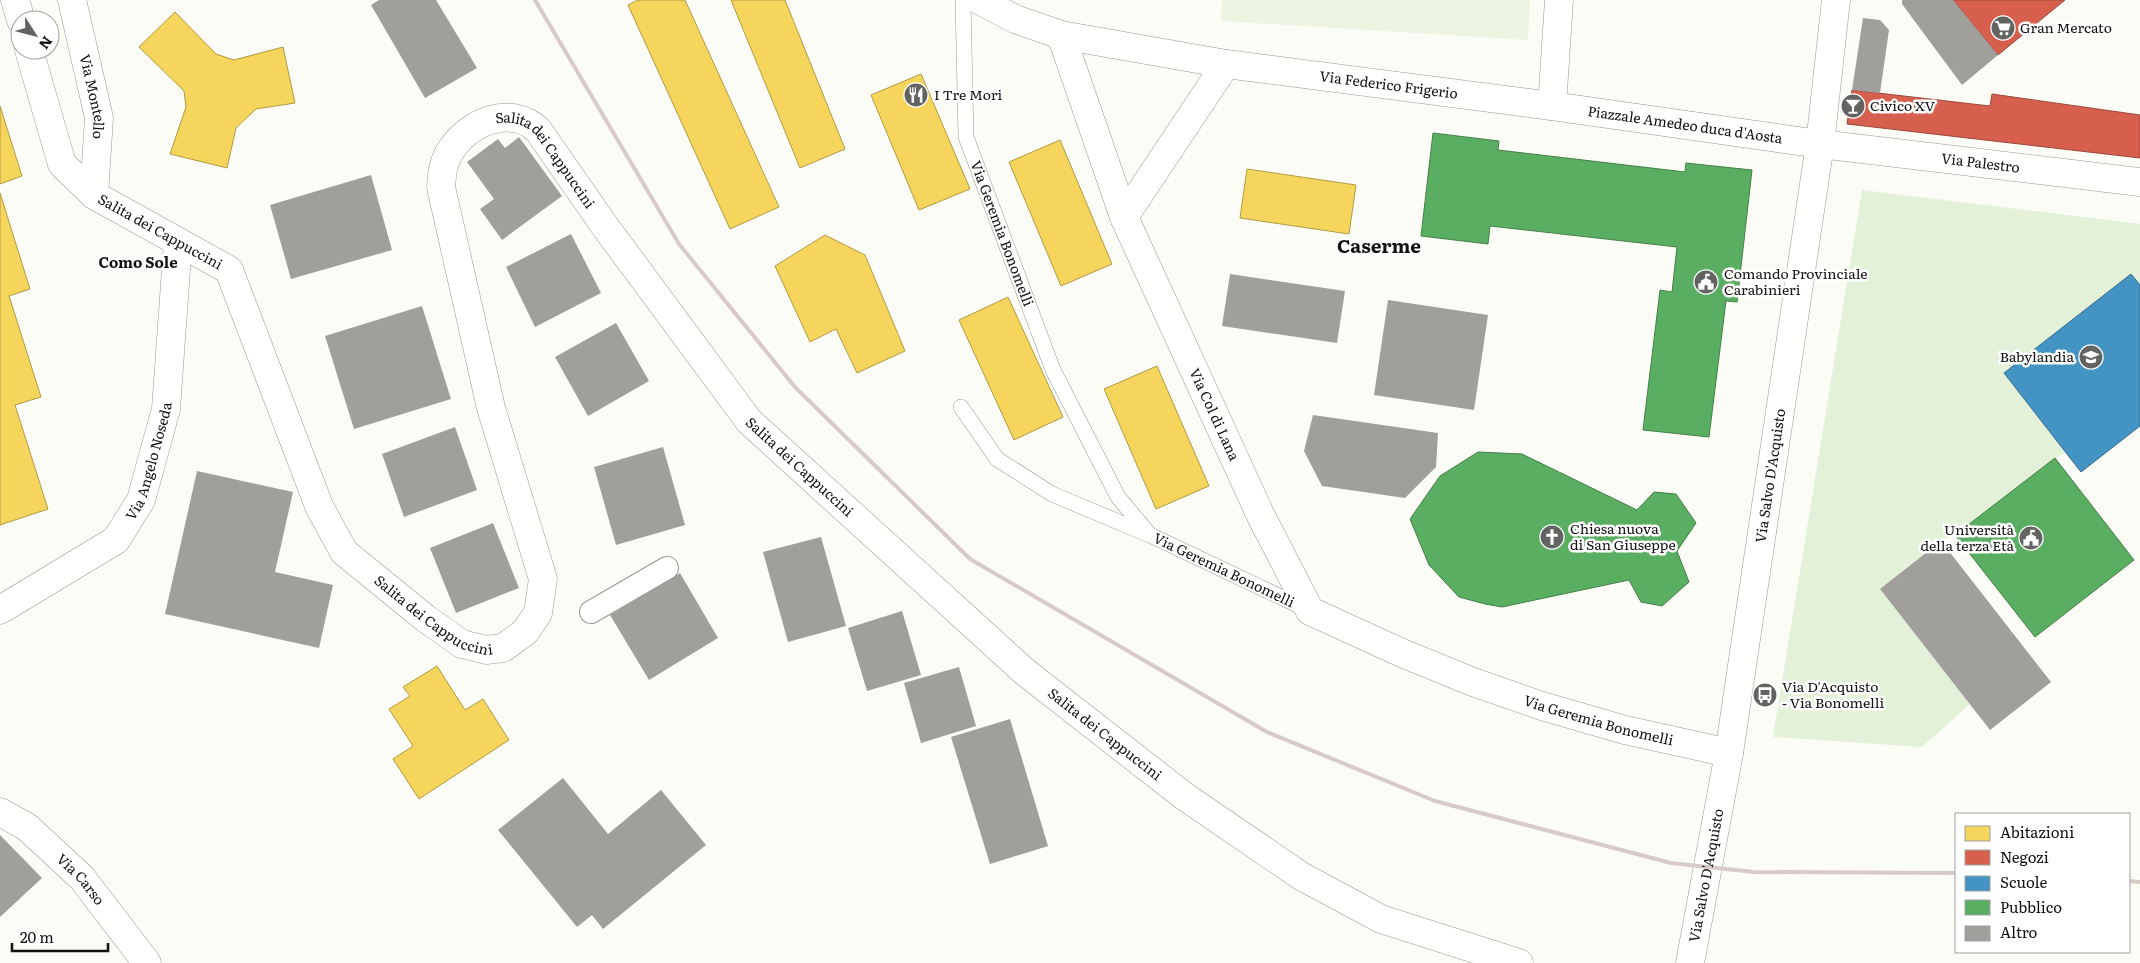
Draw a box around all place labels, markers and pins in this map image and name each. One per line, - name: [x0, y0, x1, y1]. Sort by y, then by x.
- supermarket icon: Gran Mercato: [1990, 15, 2016, 41]
- place label: Gran Mercato: [2020, 17, 2112, 37]
- restaurant icon: I Tre Mori: [903, 82, 929, 108]
- place label: I Tre Mori: [934, 84, 1003, 104]
- bar icon: Civico XV: [1840, 93, 1866, 119]
- place label: Civico XV: [1870, 95, 1936, 115]
- place label: Comando Provinciale Carabinieri: [1724, 263, 1868, 299]
- public building icon: Comando Provinciale Carabinieri: [1693, 269, 1719, 295]
- school or university icon: Babylandia: [2078, 344, 2104, 370]
- place label: Babylandia: [2000, 346, 2074, 366]
- place label: Chiesa nuova di San Giuseppe: [1570, 518, 1676, 554]
- place label: Università della terza Età: [1921, 519, 2014, 555]
- church icon: Chiesa nuova di San Giuseppe: [1539, 524, 1565, 550]
- public building icon: Università della terza Età: [2018, 525, 2044, 551]
- place label: Via D'Acquisto - Via Bonomelli: [1782, 676, 1884, 712]
- bus stop icon: Via D'Acquisto - Via Bonomelli: [1752, 682, 1778, 708]

